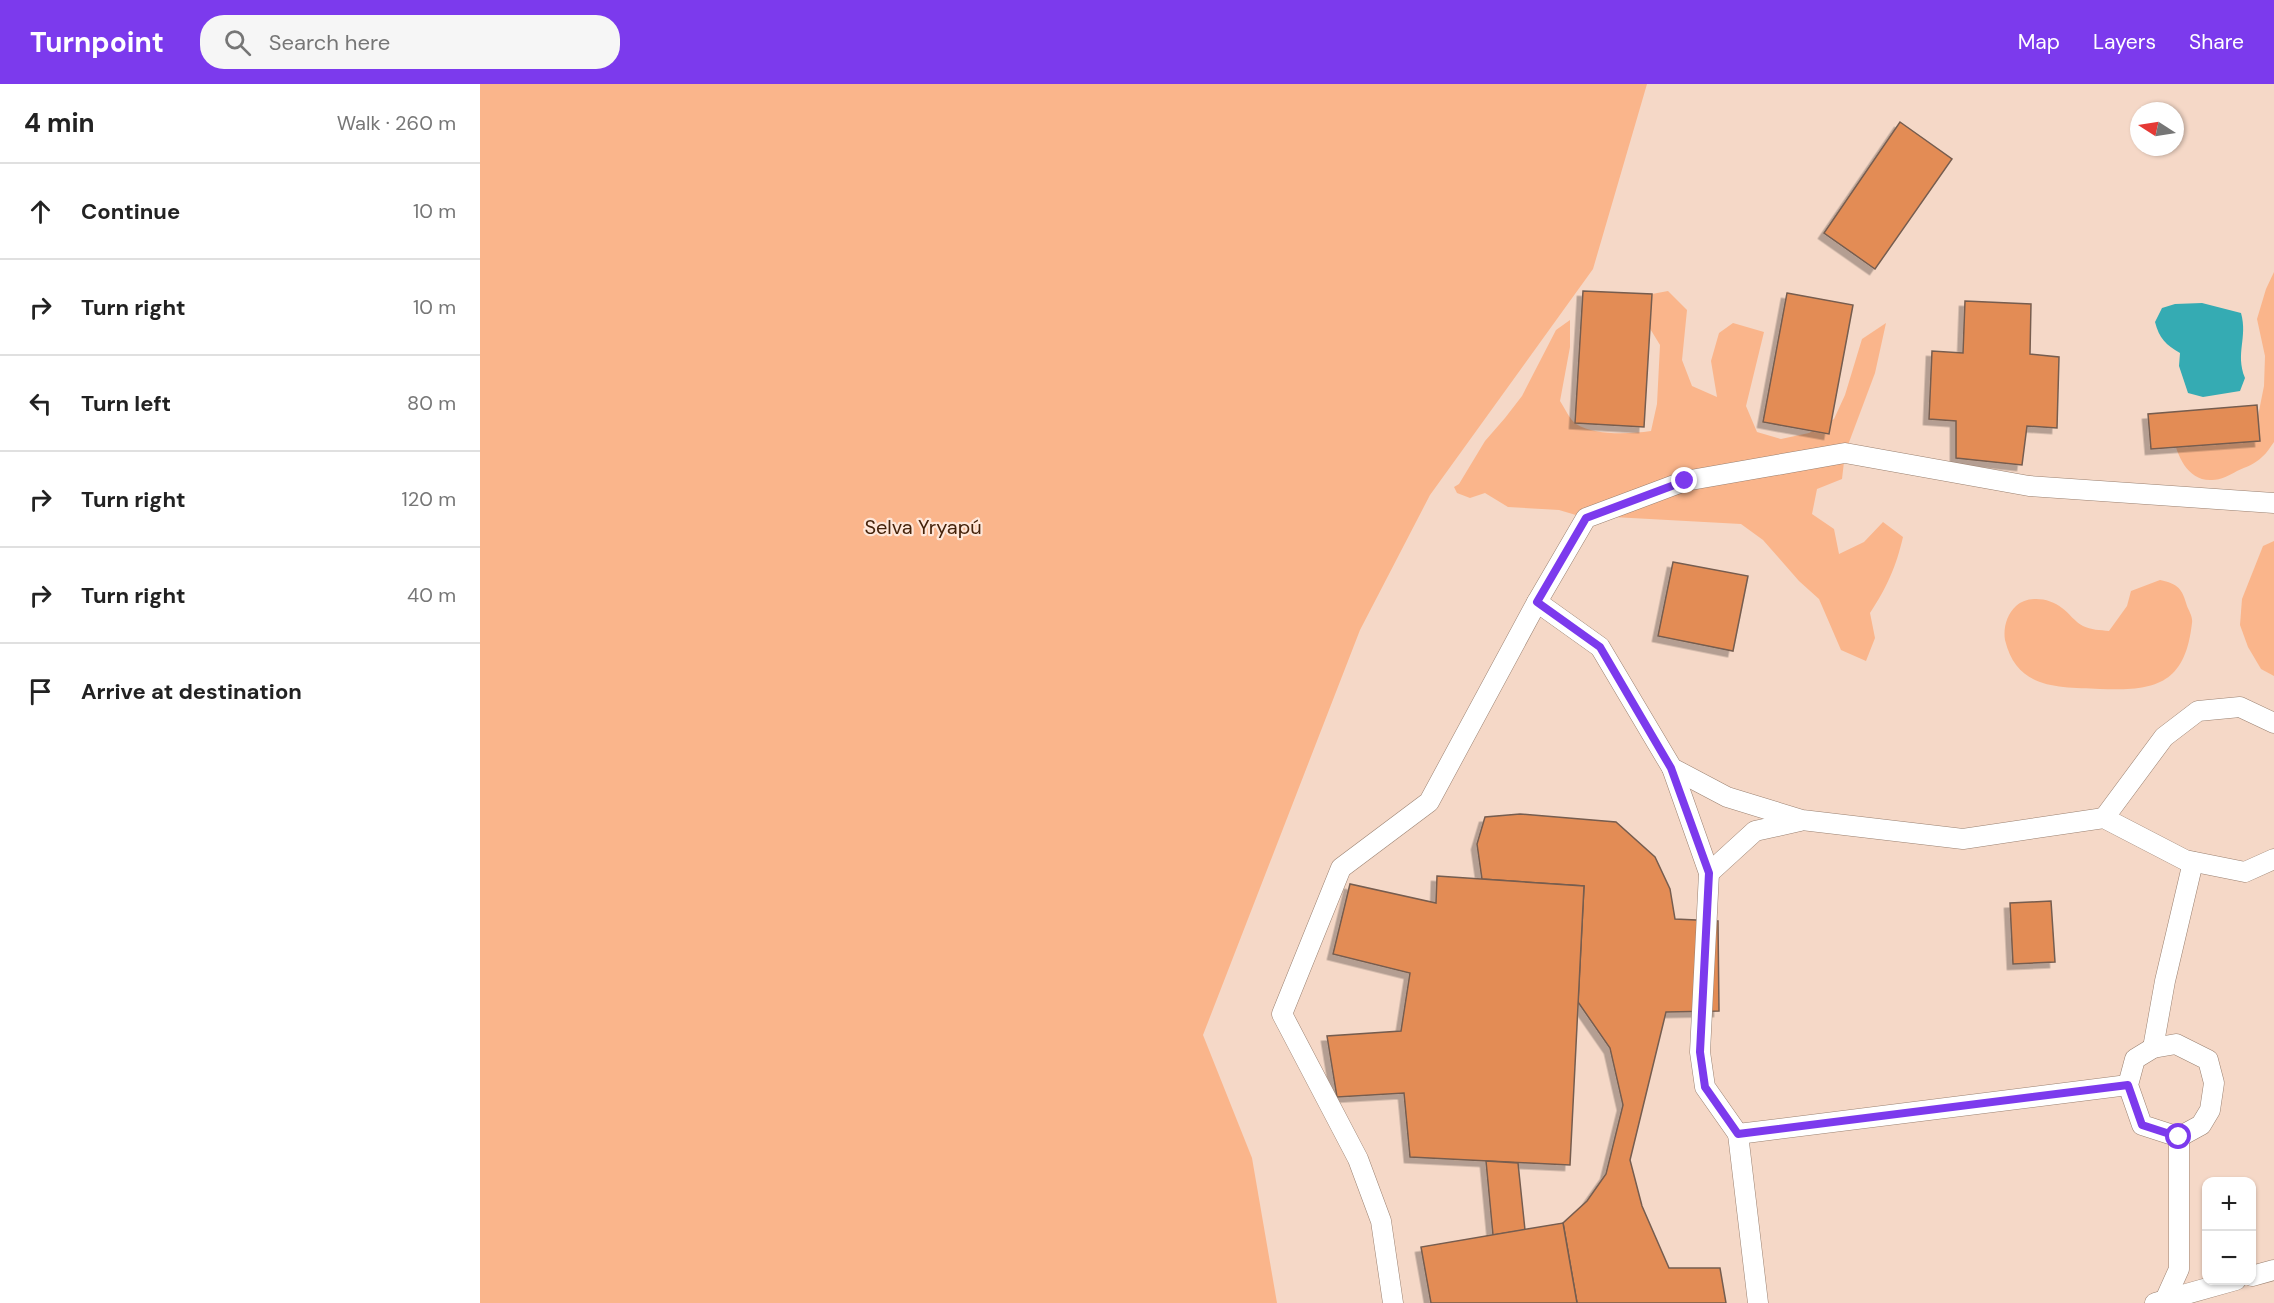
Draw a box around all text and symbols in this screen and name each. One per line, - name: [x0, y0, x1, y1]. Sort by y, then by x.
- search box: [200, 15, 620, 69]
- text: Turnpoint: [30, 24, 164, 61]
- icon: search: [221, 26, 254, 59]
- text: Search here: [269, 28, 390, 57]
- text: Map: [2018, 28, 2060, 56]
- text: Layers: [2093, 28, 2156, 56]
- text: Share: [2189, 28, 2244, 56]
- north arrow: [2130, 102, 2184, 156]
- text: 4 min: [24, 106, 95, 140]
- text: Walk · 260 m: [337, 110, 456, 136]
- icon: ahead: [24, 195, 57, 228]
- text: Continue: [81, 197, 180, 226]
- text: 10 m: [413, 198, 456, 224]
- icon: right: [24, 291, 57, 324]
- text: Turn right: [81, 293, 186, 322]
- text: 10 m: [413, 294, 456, 320]
- icon: left: [24, 387, 57, 420]
- text: Turn left: [81, 389, 171, 418]
- text: 80 m: [407, 390, 456, 416]
- route end: [1671, 467, 1697, 493]
- icon: right: [24, 483, 57, 516]
- text: Turn right: [81, 485, 186, 514]
- text: 120 m: [402, 486, 456, 512]
- park label: Selva Yryapú: [864, 514, 982, 540]
- icon: right: [24, 579, 57, 612]
- text: Turn right: [81, 581, 186, 610]
- text: 40 m: [407, 582, 456, 608]
- icon: arrive: [24, 675, 57, 708]
- text: Arrive at destination: [81, 677, 302, 706]
- route start: [2165, 1123, 2191, 1149]
- map controls: [2202, 1177, 2256, 1285]
- button: +: [2202, 1177, 2256, 1231]
- button: −: [2202, 1231, 2256, 1285]

